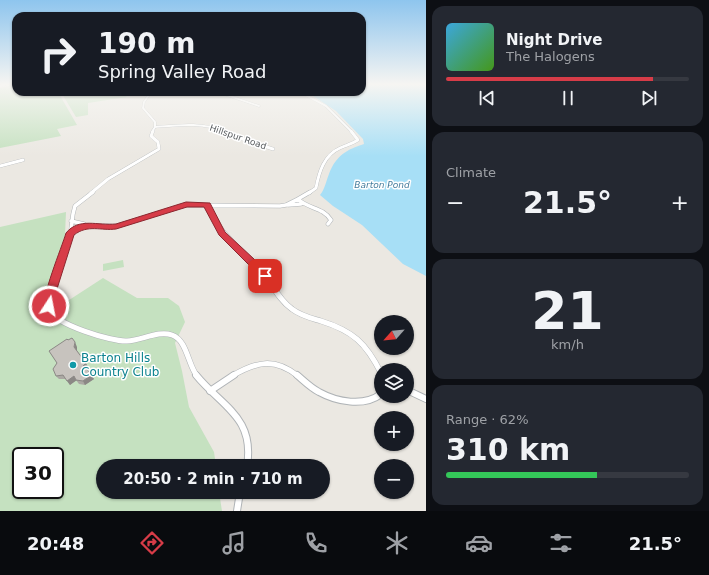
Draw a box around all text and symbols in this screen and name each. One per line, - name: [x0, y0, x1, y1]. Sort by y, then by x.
- text: 190 m: [98, 27, 195, 60]
- icon: right: [32, 28, 84, 80]
- text: Night Drive: [506, 31, 602, 49]
- text: The Halogens: [506, 49, 595, 64]
- text: Spring Valley Road: [98, 61, 266, 82]
- icon: previous: [476, 87, 498, 109]
- icon: pause: [557, 87, 579, 109]
- icon: next: [638, 87, 660, 109]
- street label: Hillspur Road: [208, 123, 268, 151]
- text: Climate: [446, 165, 496, 180]
- water label: Barton Pond: [354, 180, 410, 190]
- text: 21.5°: [523, 185, 612, 220]
- text: −: [446, 190, 464, 215]
- text: +: [671, 190, 689, 215]
- pin: [248, 259, 282, 293]
- icon: arrive: [254, 265, 276, 287]
- text: 21: [531, 281, 604, 341]
- position arrow: [28, 285, 70, 327]
- north arrow: [374, 315, 414, 355]
- map controls: [374, 315, 414, 499]
- text: km/h: [551, 337, 584, 352]
- place label: Barton Hills Country Club: [81, 351, 159, 379]
- marker: Barton Hills Country Club: [68, 360, 78, 370]
- button: layers: [374, 363, 414, 403]
- button: +: [374, 411, 414, 451]
- text: Range · 62%: [446, 412, 529, 427]
- text: 310 km: [446, 432, 570, 467]
- speed limit sign: 30: [12, 447, 64, 499]
- button: −: [374, 459, 414, 499]
- text: 20:50 · 2 min · 710 m: [123, 470, 303, 488]
- icon: directions: [138, 529, 166, 557]
- icon: music: [220, 529, 248, 557]
- icon: phone: [302, 529, 330, 557]
- icon: climate: [383, 529, 411, 557]
- icon: car: [465, 529, 493, 557]
- icon: filters: [547, 529, 575, 557]
- text: 20:48: [27, 533, 84, 554]
- text: 21.5°: [629, 533, 682, 554]

